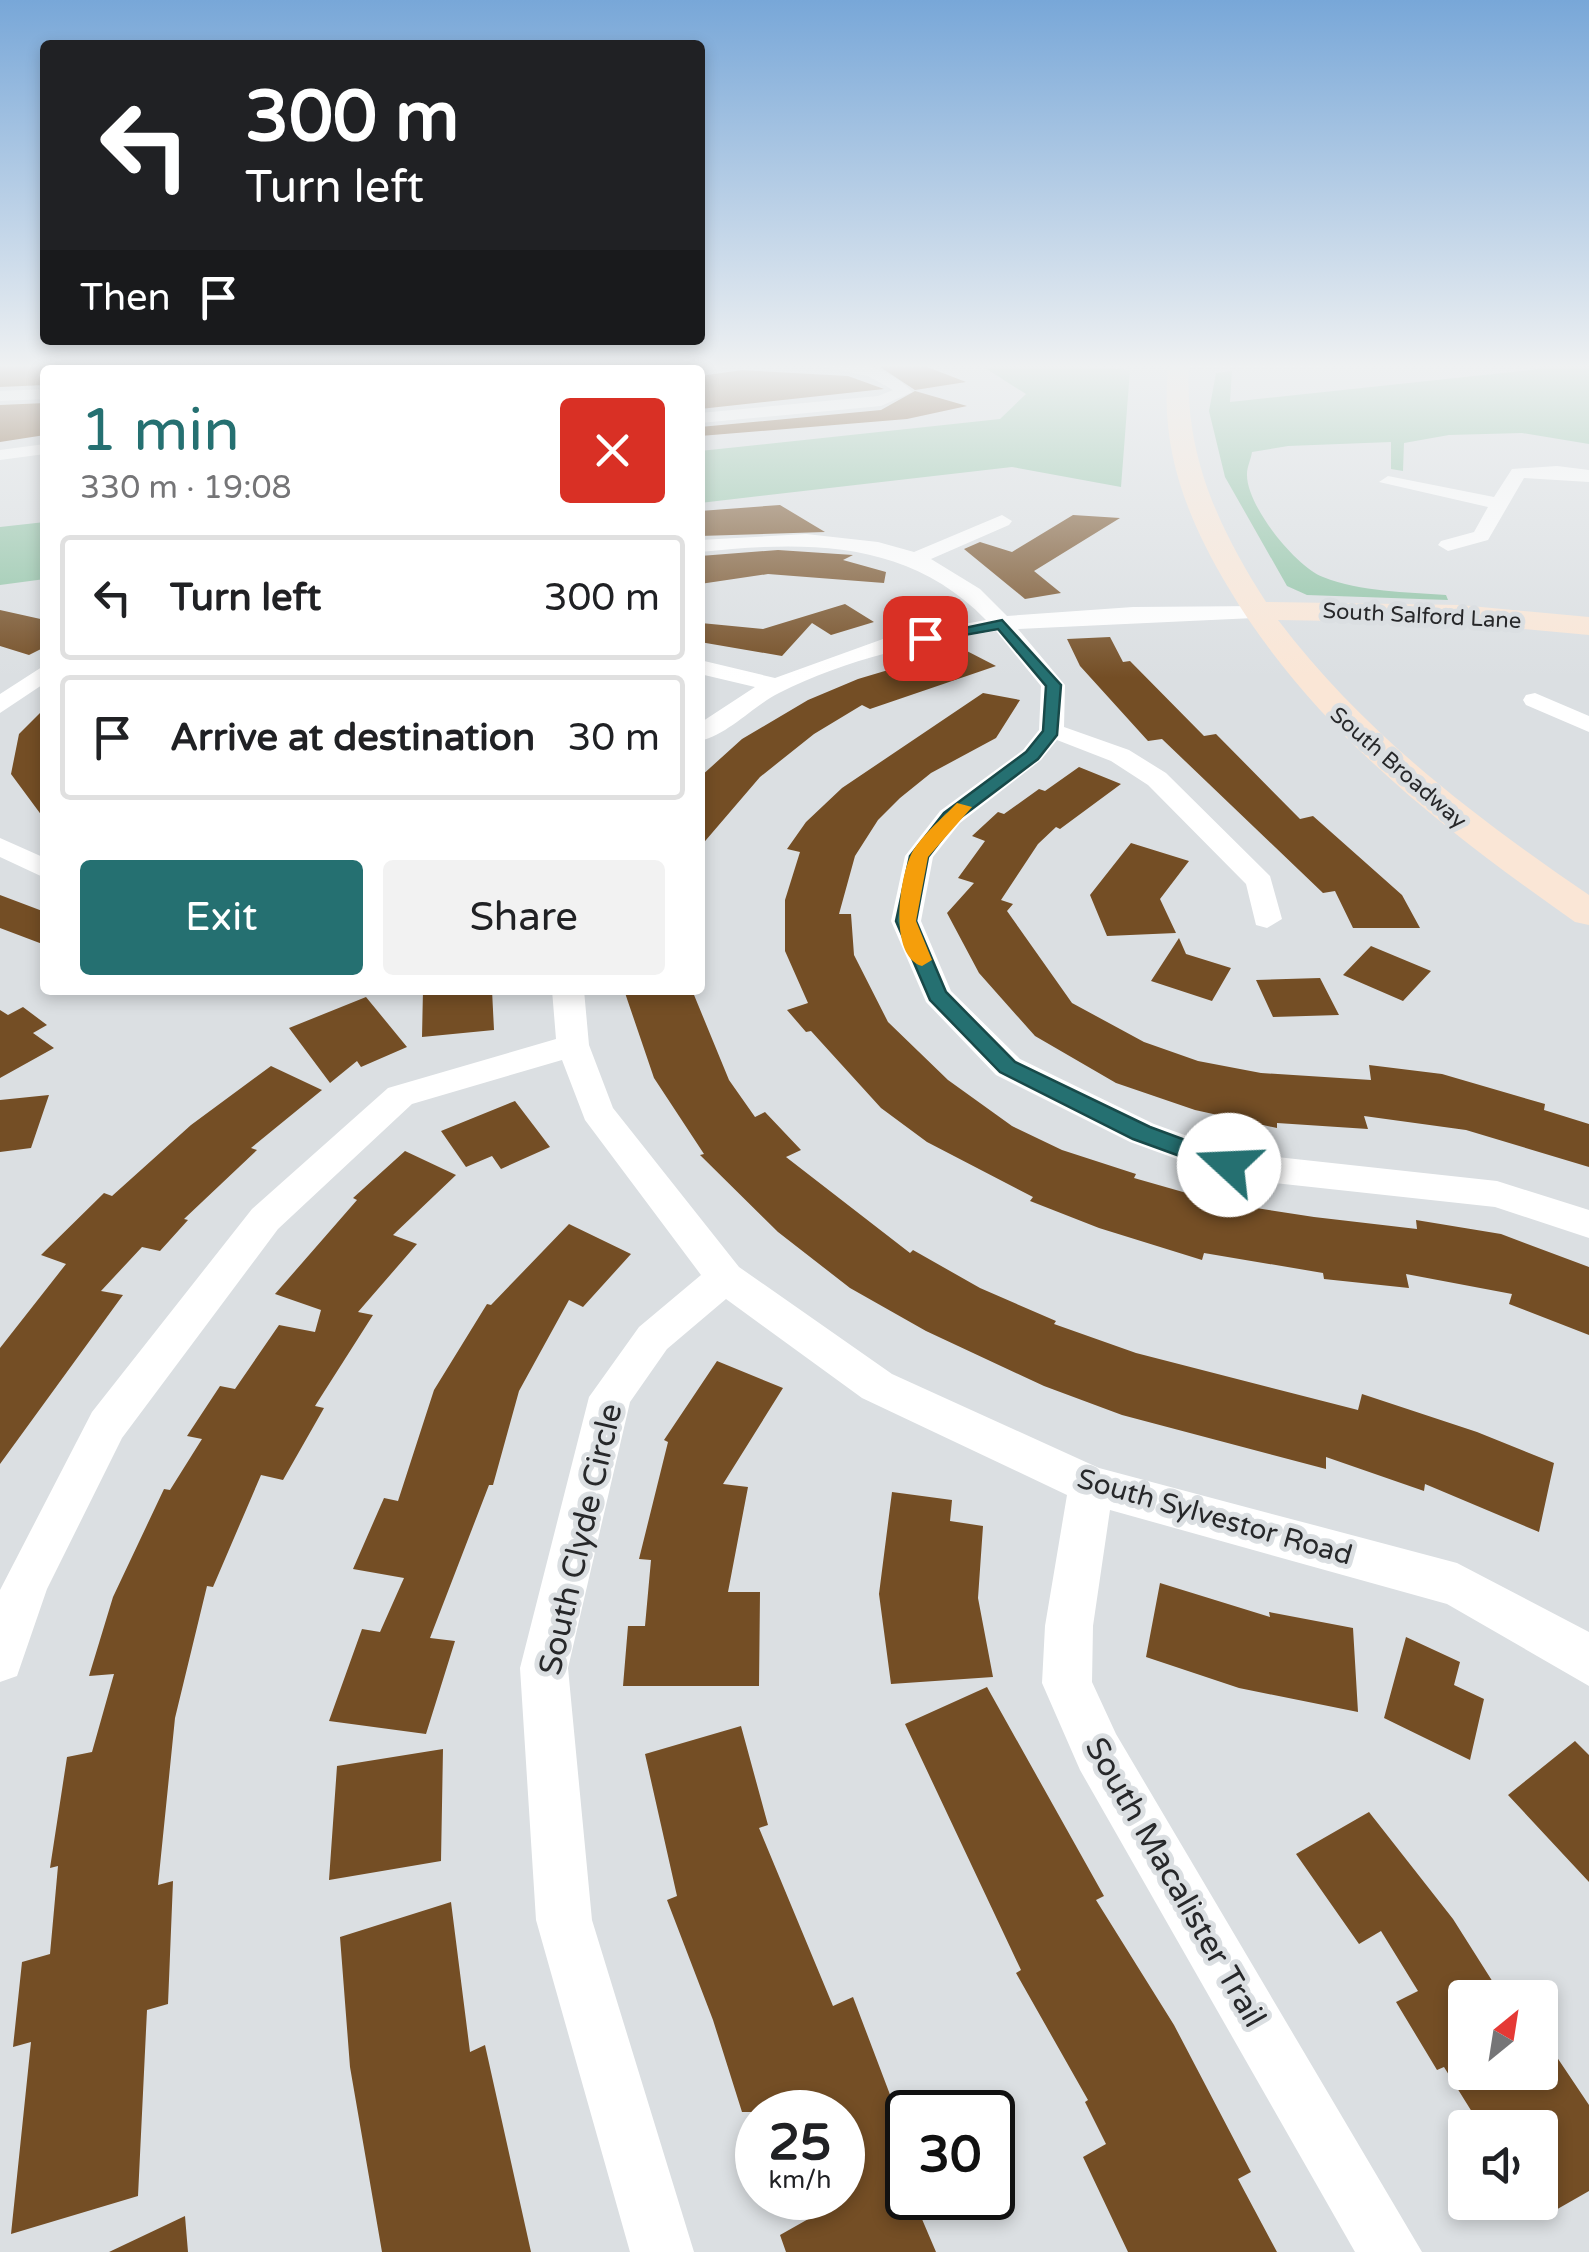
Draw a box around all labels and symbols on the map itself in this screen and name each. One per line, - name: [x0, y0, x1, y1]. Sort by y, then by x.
- pin: [883, 596, 968, 681]
- street label: South Salford Lane: [1322, 598, 1522, 634]
- street label: South Broadway: [1325, 702, 1472, 834]
- position arrow: [1177, 1113, 1281, 1217]
- street label: South Clyde Circle: [531, 1400, 631, 1679]
- street label: South Sylvestor Road: [1073, 1461, 1356, 1573]
- street label: South Macalister Trail: [1077, 1731, 1274, 2034]
- north arrow: [1448, 1980, 1558, 2090]
- speed limit sign: 30: [885, 2090, 1015, 2220]

